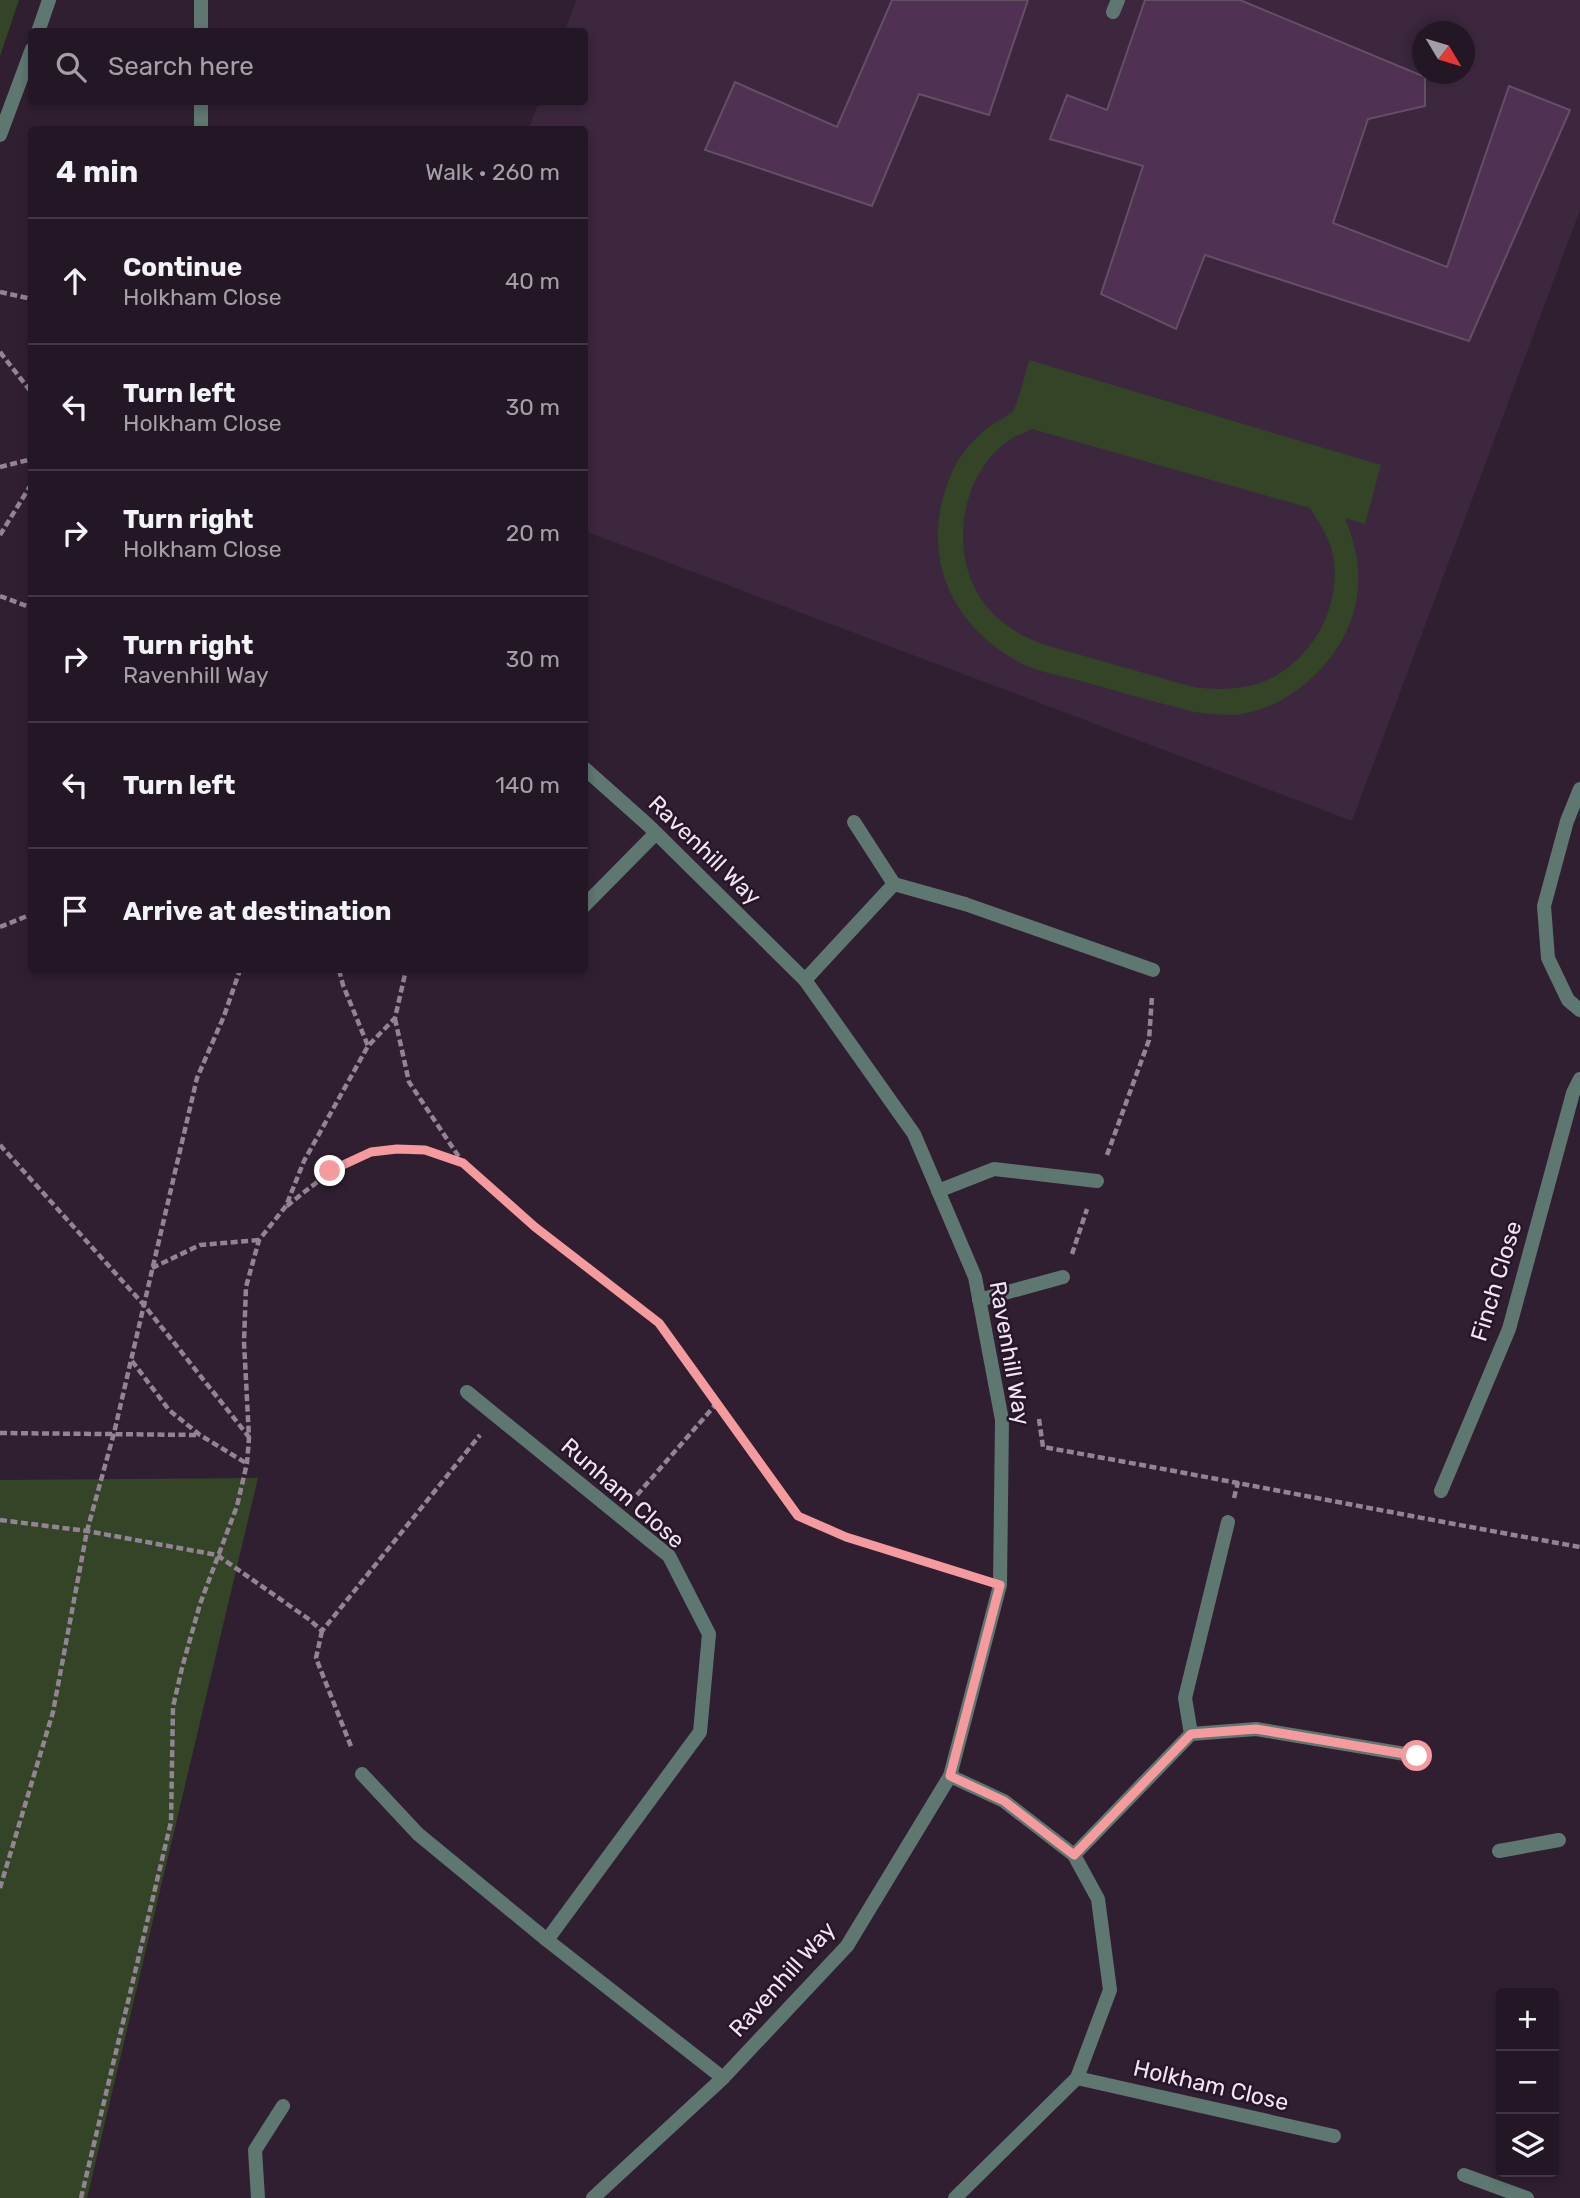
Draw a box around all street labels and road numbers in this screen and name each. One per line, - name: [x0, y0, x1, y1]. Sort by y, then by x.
- street label: Ravenhill Way: [643, 789, 767, 911]
- street label: Finch Close: [1464, 1218, 1528, 1344]
- street label: Ravenhill Way: [984, 1279, 1036, 1427]
- street label: Runham Close: [556, 1432, 690, 1554]
- street label: Ravenhill Way: [723, 1915, 841, 2043]
- street label: Holkham Close: [1131, 2054, 1291, 2116]

